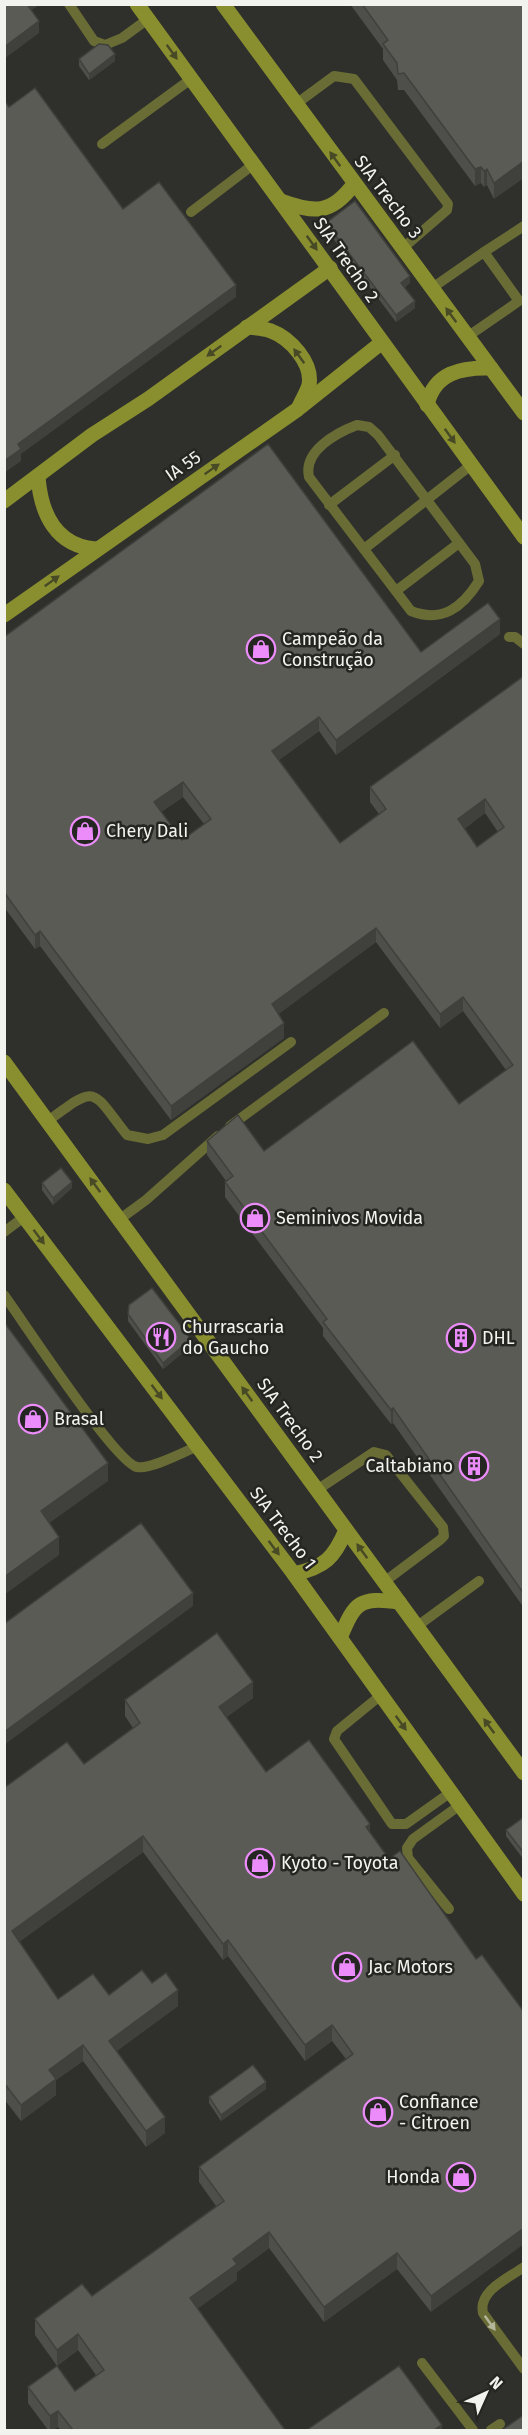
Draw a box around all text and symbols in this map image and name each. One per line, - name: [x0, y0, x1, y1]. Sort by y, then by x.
- one-way arrow: [166, 43, 178, 59]
- one-way arrow: [329, 151, 341, 167]
- street label: SIA Trecho 3: [350, 151, 426, 243]
- street label: SIA Trecho 2: [309, 213, 383, 307]
- one-way arrow: [305, 236, 317, 251]
- one-way arrow: [446, 307, 458, 322]
- one-way arrow: [206, 345, 222, 356]
- one-way arrow: [293, 348, 305, 364]
- one-way arrow: [444, 427, 456, 443]
- street label: IA 55: [161, 446, 205, 486]
- one-way arrow: [203, 463, 219, 475]
- one-way arrow: [43, 575, 59, 587]
- place label: Campeão da Construção: [282, 628, 383, 671]
- shop icon: Campeão da Construção: [245, 633, 277, 665]
- shop icon: Chery Dali: [69, 815, 101, 847]
- place label: Chery Dali: [106, 820, 188, 842]
- one-way arrow: [89, 1178, 101, 1194]
- shop icon: Seminivos Movida: [239, 1202, 271, 1234]
- place label: Seminivos Movida: [276, 1207, 423, 1229]
- one-way arrow: [33, 1229, 46, 1245]
- place label: Churrascaria do Gaucho: [182, 1316, 284, 1359]
- restaurant icon: Churrascaria do Gaucho: [145, 1321, 177, 1353]
- building icon: DHL: [445, 1322, 477, 1354]
- place label: DHL: [482, 1327, 515, 1349]
- street label: SIA Trecho 2: [252, 1374, 328, 1466]
- one-way arrow: [151, 1384, 163, 1400]
- one-way arrow: [241, 1386, 253, 1402]
- shop icon: Brasal: [17, 1403, 49, 1435]
- place label: Brasal: [54, 1408, 104, 1430]
- building icon: Caltabiano: [458, 1450, 490, 1482]
- place label: Caltabiano: [365, 1455, 453, 1477]
- street label: SIA Trecho 1: [245, 1482, 321, 1574]
- one-way arrow: [268, 1541, 280, 1556]
- one-way arrow: [356, 1544, 368, 1560]
- one-way arrow: [395, 1715, 407, 1731]
- one-way arrow: [483, 1718, 495, 1734]
- shop icon: Kyoto - Toyota: [244, 1847, 276, 1879]
- place label: Kyoto - Toyota: [281, 1852, 399, 1874]
- shop icon: Jac Motors: [331, 1951, 363, 1983]
- place label: Jac Motors: [368, 1956, 453, 1978]
- place label: Confiance - Citroen: [399, 2091, 479, 2134]
- shop icon: Confiance - Citroen: [362, 2096, 394, 2128]
- shop icon: Honda: [445, 2161, 477, 2193]
- place label: Honda: [386, 2166, 440, 2188]
- one-way arrow: [483, 2316, 495, 2331]
- north arrow: [456, 2363, 516, 2423]
- text: N: [486, 2372, 507, 2393]

